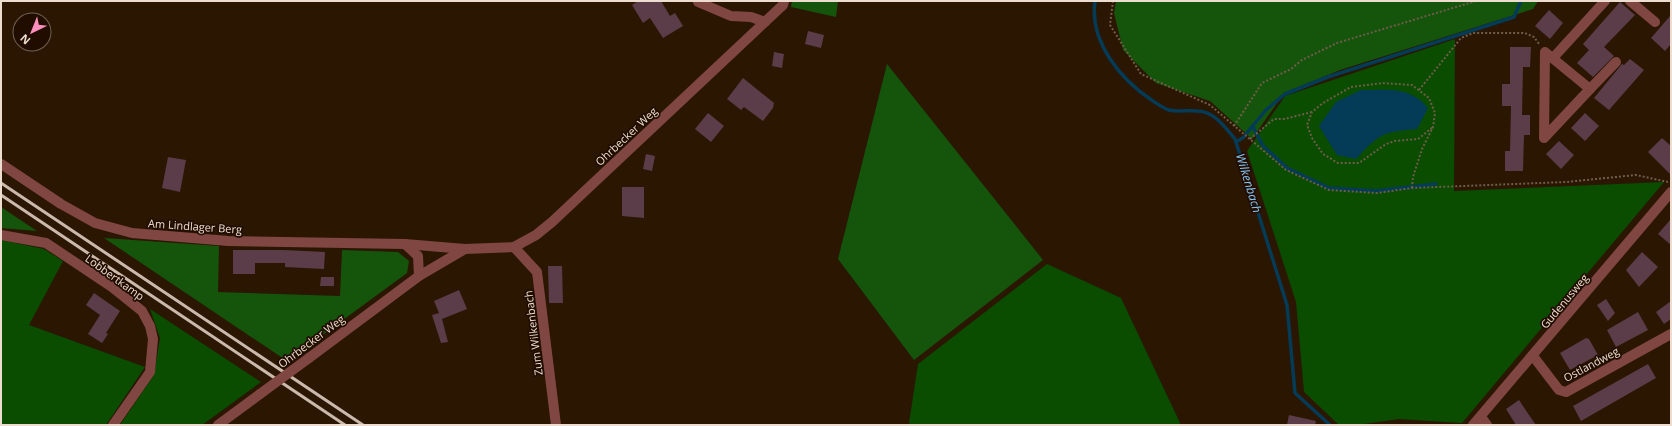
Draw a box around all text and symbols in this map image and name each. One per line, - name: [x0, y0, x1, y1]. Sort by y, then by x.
- north arrow: [12, 12, 52, 52]
- text: N: [16, 31, 33, 48]
- street label: Ohrbecker Weg: [592, 103, 660, 169]
- water label: Wilkenbach: [1232, 151, 1266, 215]
- street label: Am Lindlager Berg: [148, 215, 242, 237]
- street label: Lobbertkamp: [83, 251, 148, 304]
- street label: Gudenusweg: [1537, 270, 1591, 332]
- street label: Zum Wilkenbach: [520, 290, 546, 376]
- street label: Ohrbecker Weg: [275, 311, 347, 371]
- street label: Ostlandweg: [1561, 343, 1621, 385]

